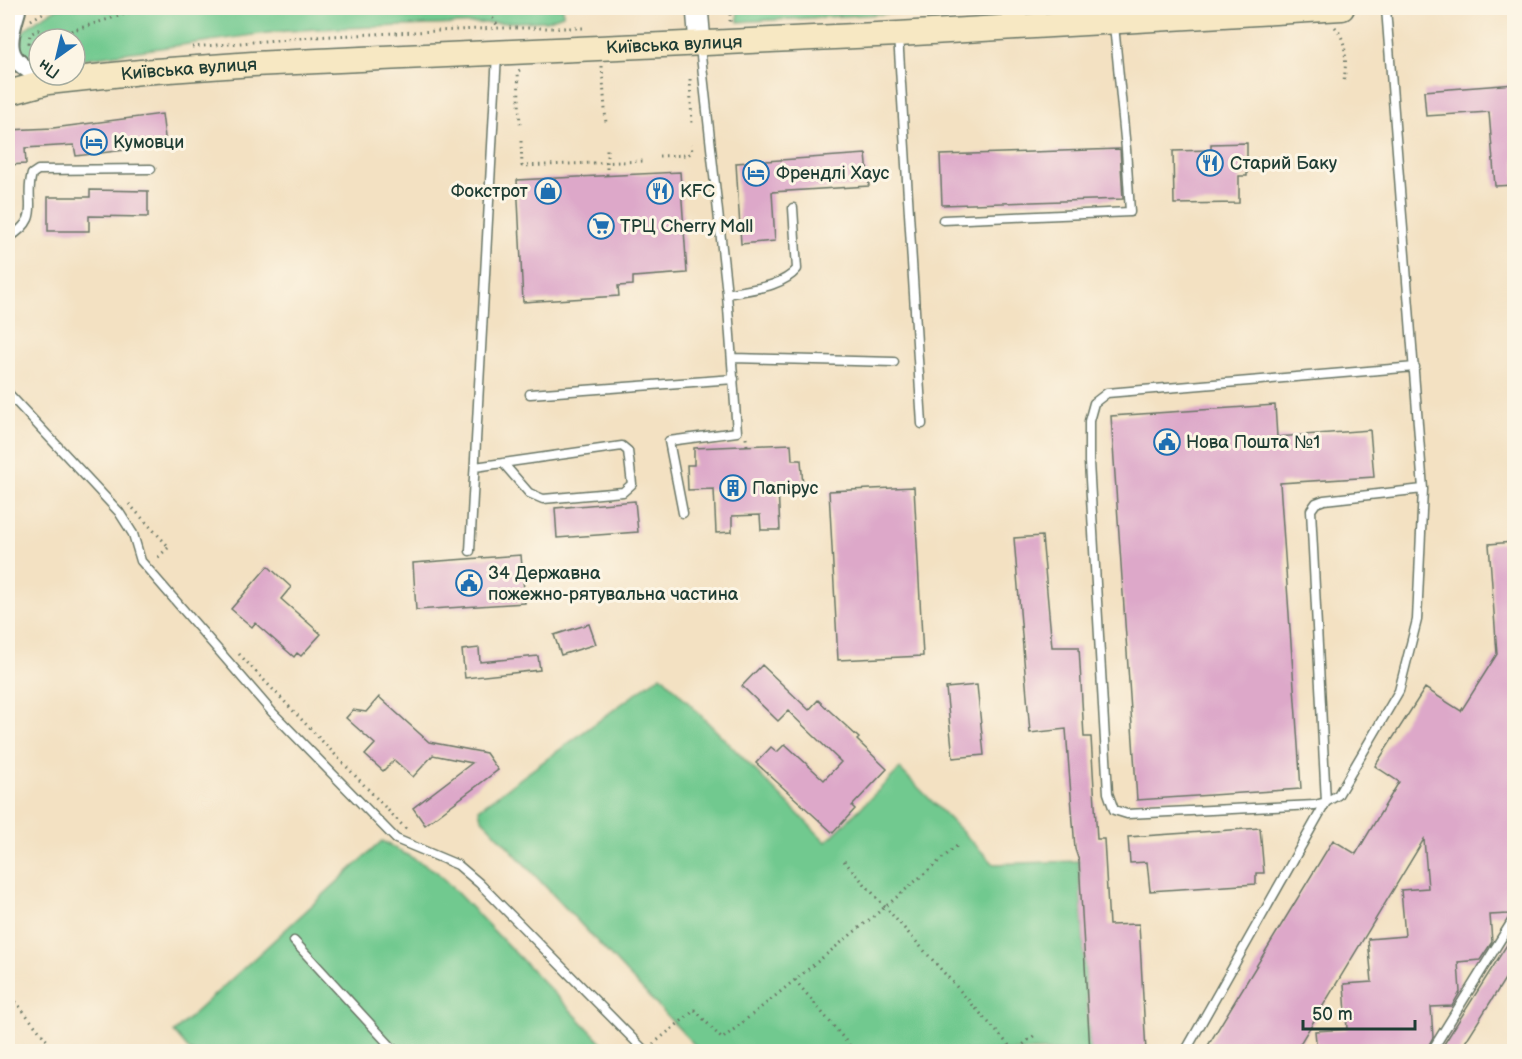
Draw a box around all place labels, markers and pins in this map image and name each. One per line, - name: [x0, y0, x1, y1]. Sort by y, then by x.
- hotel icon: Кумовци: [79, 127, 109, 157]
- place label: Кумовци: [113, 132, 184, 153]
- restaurant icon: Старий Баку: [1195, 148, 1225, 178]
- place label: Старий Баку: [1230, 153, 1338, 174]
- hotel icon: Френдлі Хаус: [741, 158, 771, 188]
- place label: Френдлі Хаус: [776, 163, 890, 184]
- shop icon: Фокстрот: [533, 176, 563, 206]
- restaurant icon: KFC: [645, 176, 675, 206]
- place label: Фокстрот: [451, 181, 529, 202]
- place label: KFC: [680, 181, 715, 202]
- supermarket icon: ТРЦ Cherry Mall: [586, 211, 616, 241]
- place label: ТРЦ Cherry Mall: [620, 216, 753, 237]
- public building icon: Нова Пошта №1: [1152, 427, 1182, 457]
- place label: Нова Пошта №1: [1186, 432, 1320, 453]
- building icon: Папірус: [718, 473, 748, 503]
- place label: Папірус: [752, 478, 818, 499]
- place label: 34 Державна пожежно-рятувальна частина: [488, 563, 739, 605]
- public building icon: 34 Державна пожежно-рятувальна частина: [454, 568, 484, 598]

